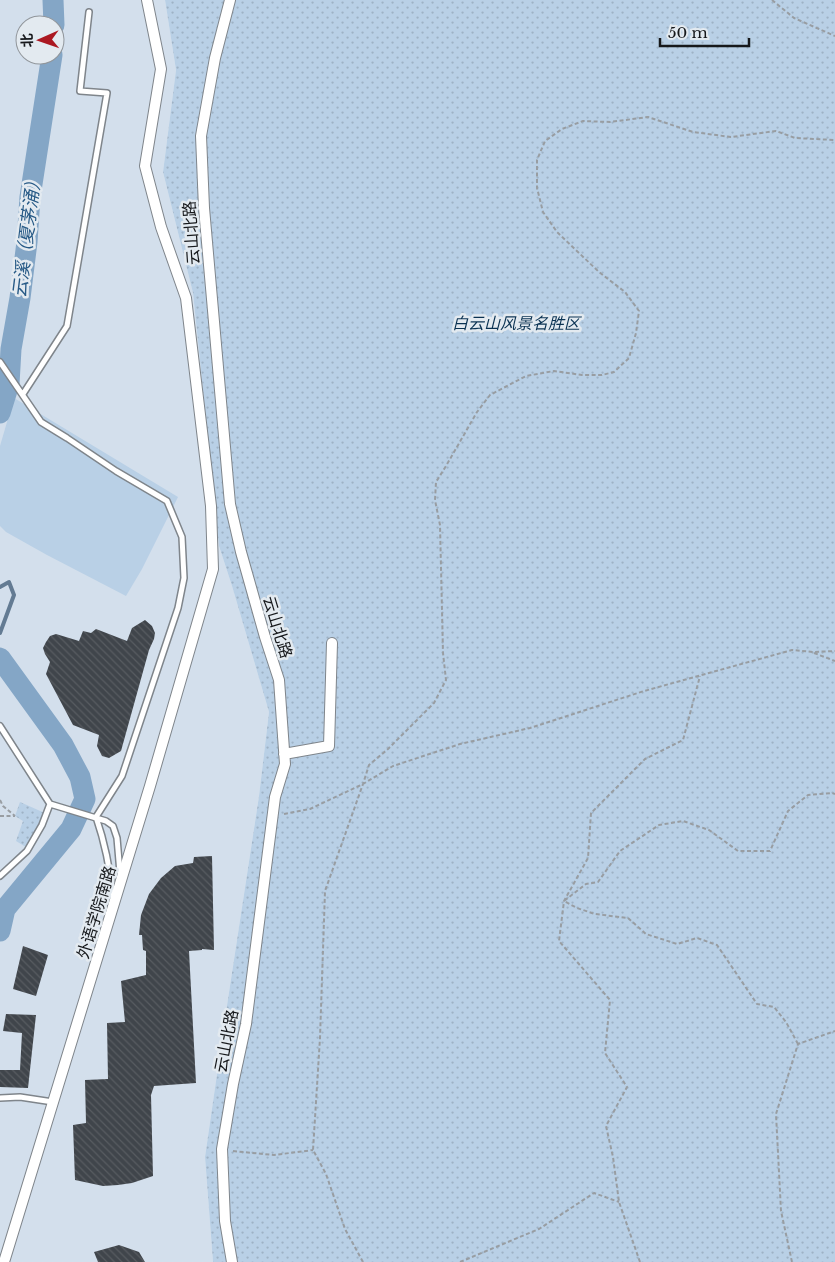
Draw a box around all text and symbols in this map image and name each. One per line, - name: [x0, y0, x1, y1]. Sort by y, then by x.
- north arrow: [15, 15, 65, 65]
- scale bar: [660, 15, 749, 47]
- text: 50 m: [668, 23, 708, 42]
- text: 北: [18, 33, 36, 48]
- water label: 云溪（夏茅涌）: [8, 171, 46, 299]
- street label: 云山北路: [179, 200, 203, 266]
- park label: 白云山风景名胜区: [452, 313, 582, 333]
- street label: 云山北路: [259, 593, 297, 661]
- street label: 外语学院南路: [72, 863, 120, 961]
- street label: 云山北路: [210, 1008, 242, 1074]

